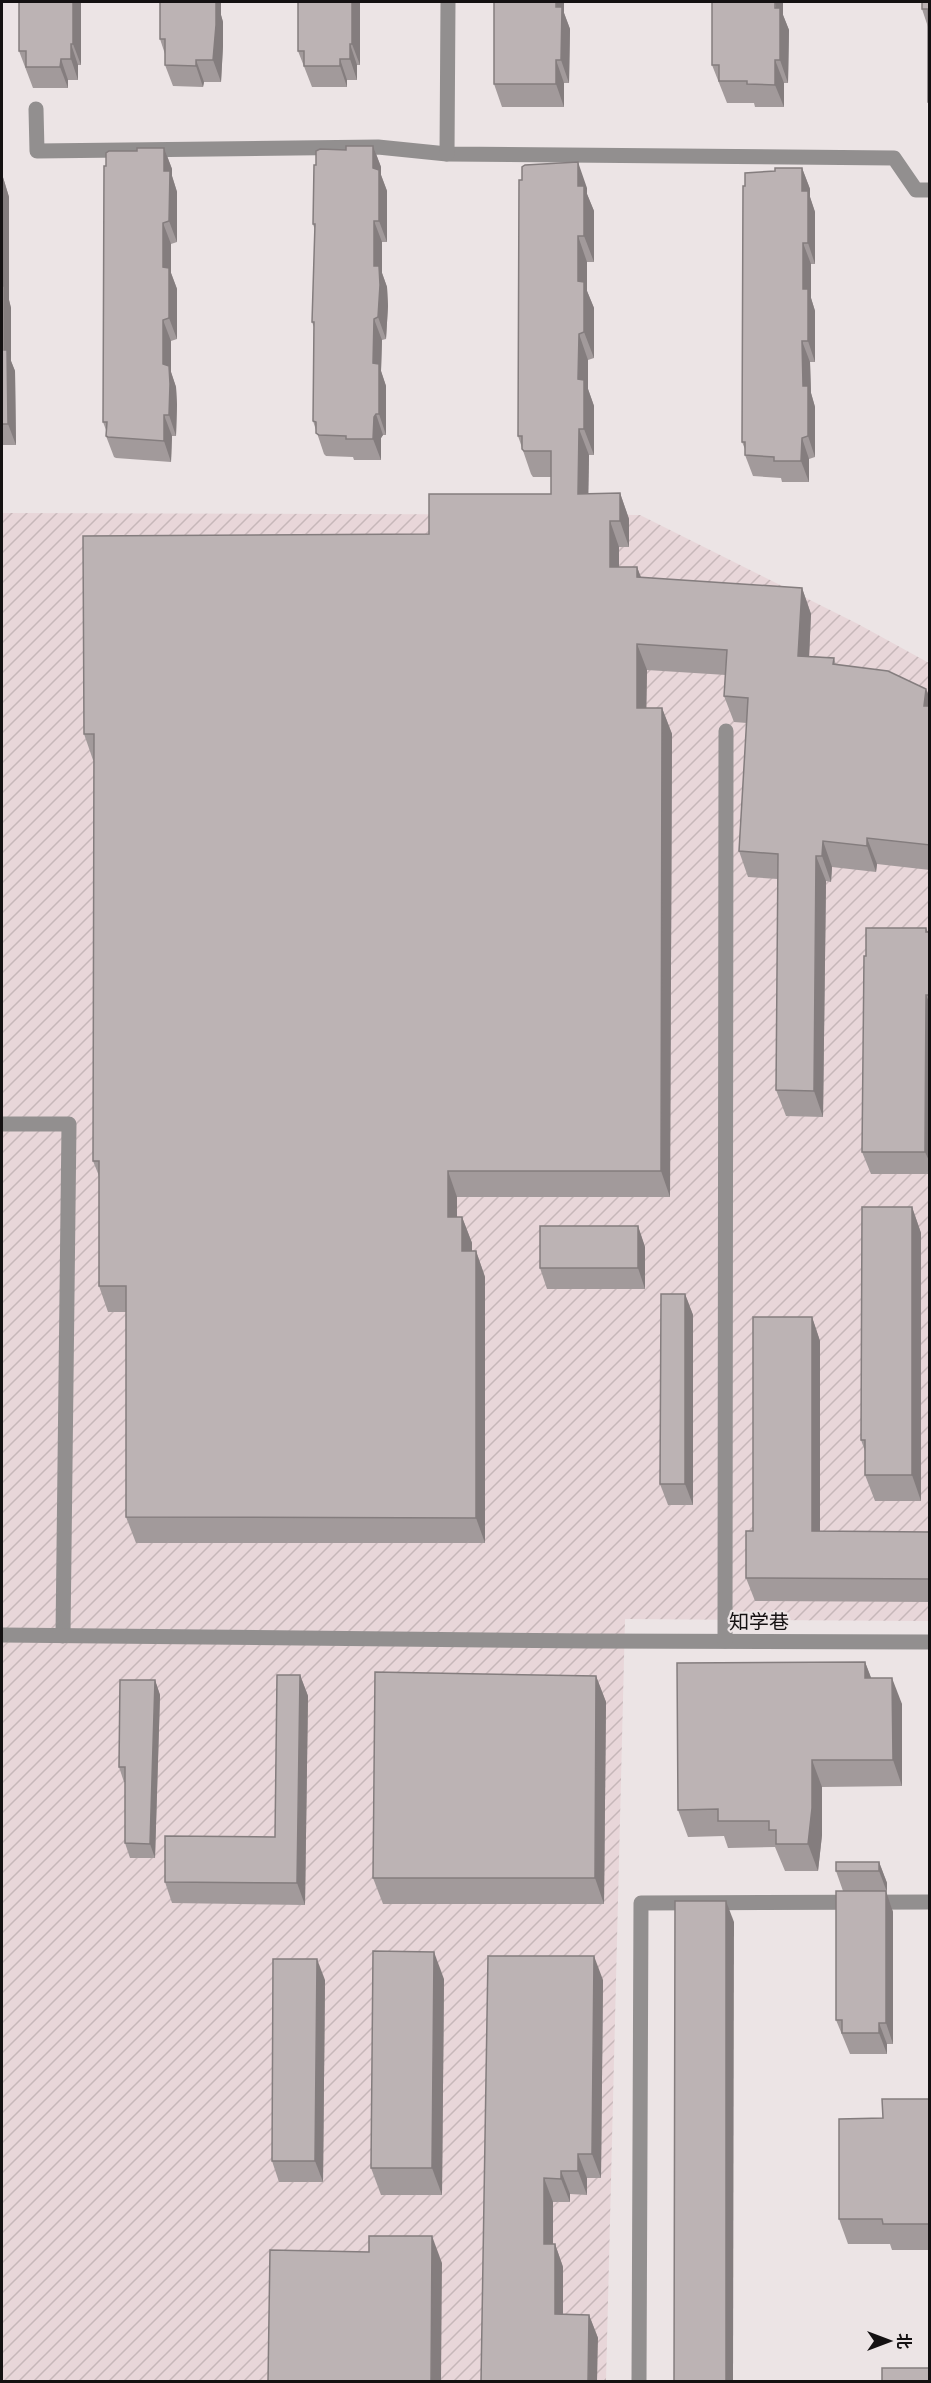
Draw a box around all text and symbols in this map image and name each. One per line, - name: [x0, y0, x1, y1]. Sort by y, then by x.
- street label: 知学巷: [729, 1609, 789, 1633]
- north arrow: [859, 2311, 919, 2371]
- text: 北: [894, 2333, 914, 2349]

